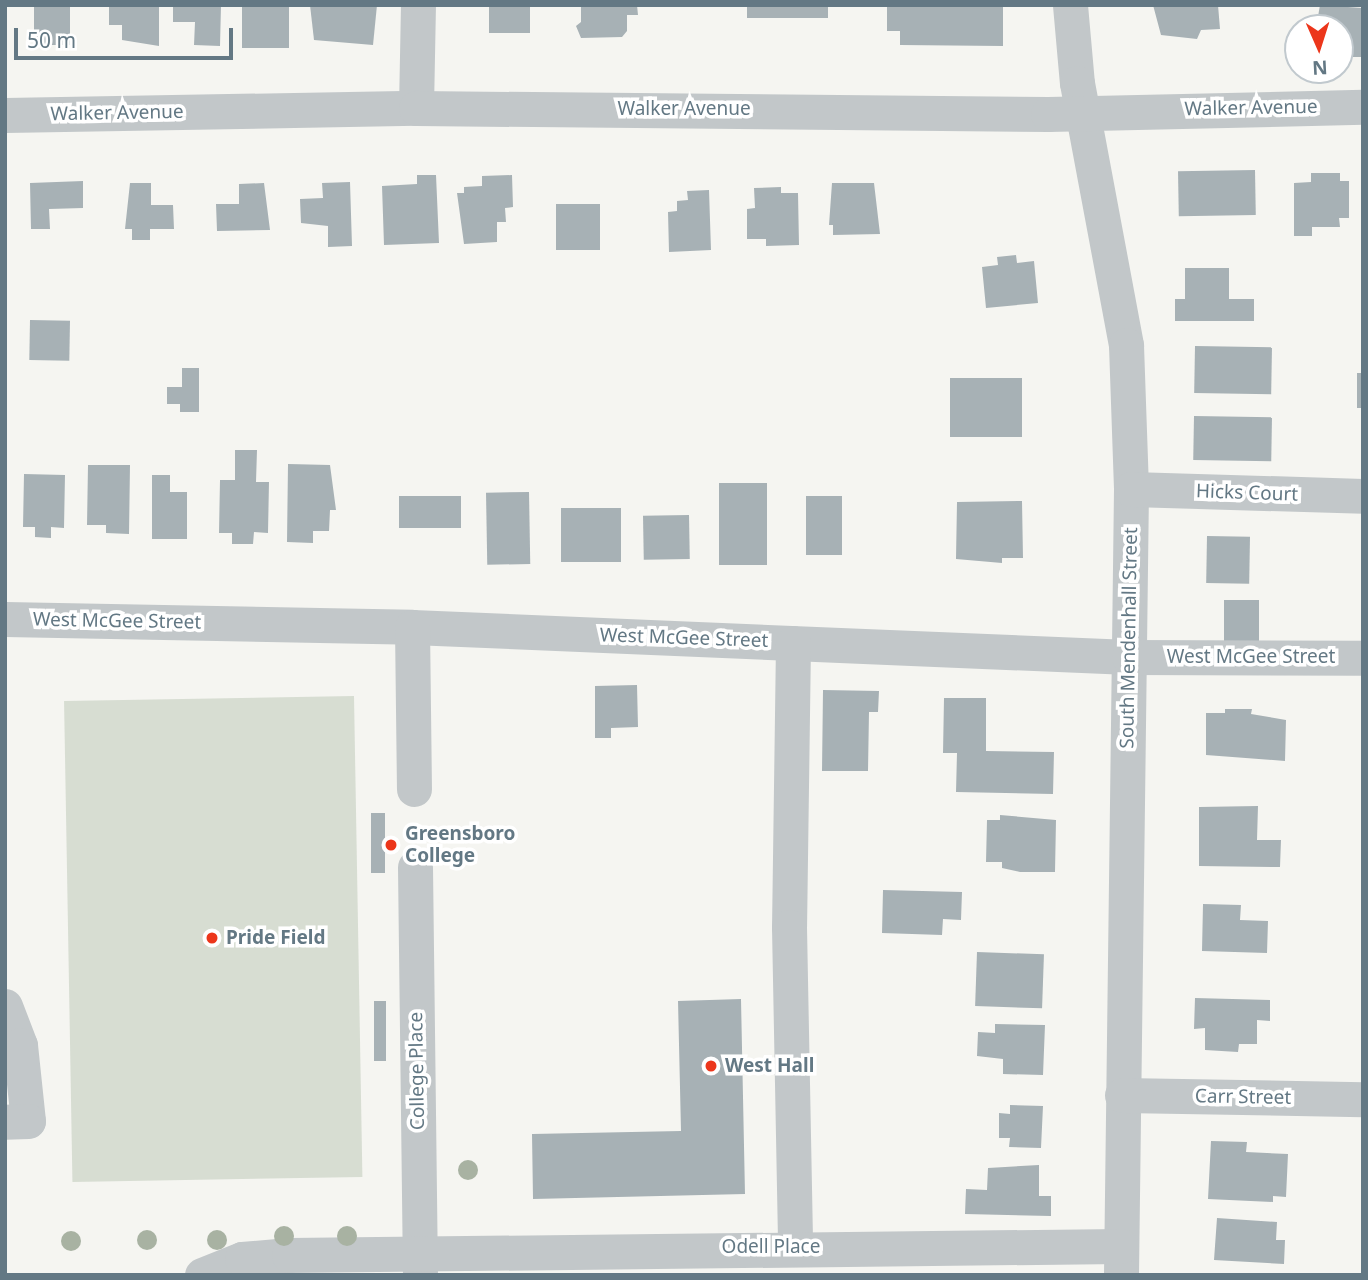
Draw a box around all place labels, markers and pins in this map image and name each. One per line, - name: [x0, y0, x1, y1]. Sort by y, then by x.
- place label: Greensboro College: [405, 823, 515, 867]
- marker: Greensboro College: [383, 837, 399, 853]
- place label: Pride Field: [226, 927, 325, 949]
- marker: Pride Field: [204, 930, 220, 946]
- place label: West Hall: [725, 1055, 814, 1077]
- marker: West Hall: [703, 1058, 719, 1074]

